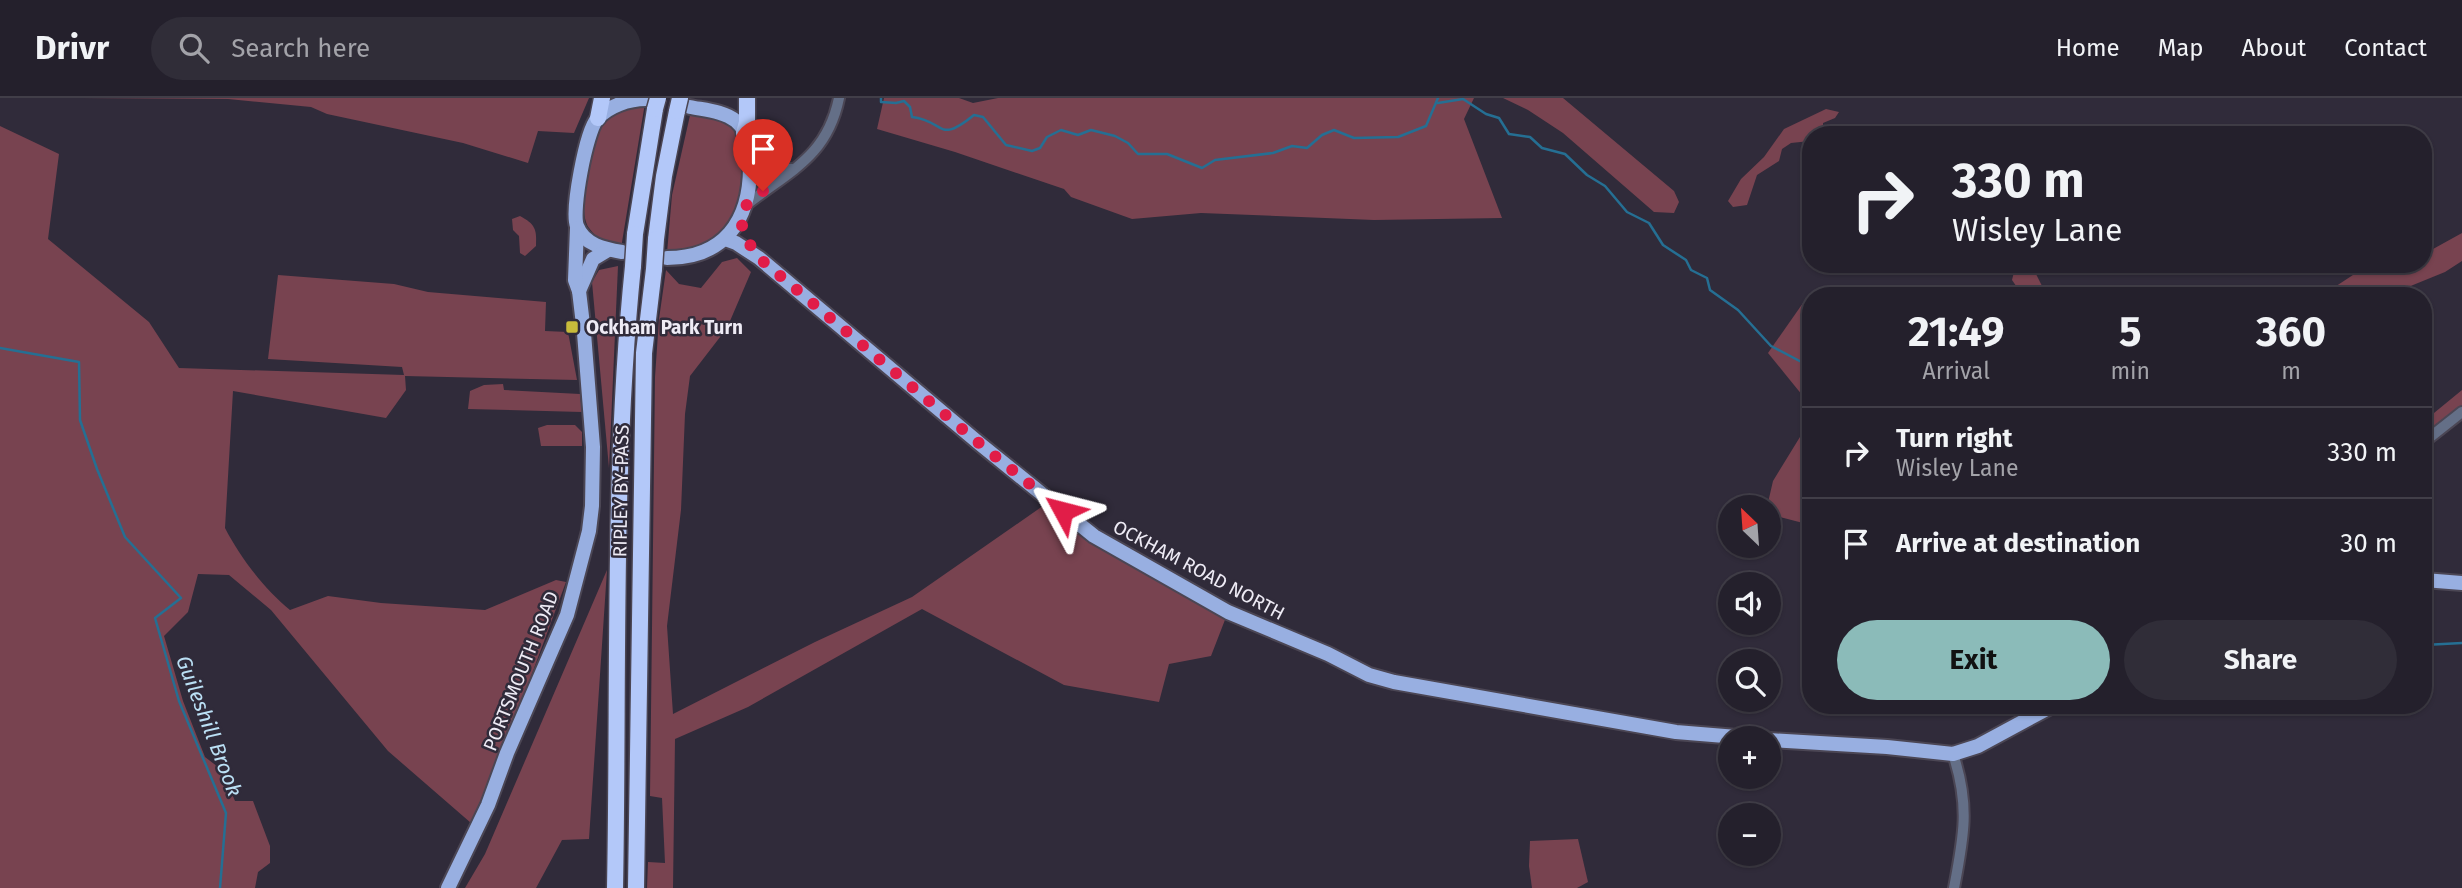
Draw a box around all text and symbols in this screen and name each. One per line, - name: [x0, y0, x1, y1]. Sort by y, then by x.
- search box: [151, 17, 641, 80]
- text: Drivr: [35, 28, 109, 68]
- icon: search: [175, 29, 213, 67]
- text: Search here: [231, 33, 370, 64]
- text: Home: [2056, 34, 2120, 62]
- text: Map: [2158, 34, 2204, 62]
- text: About: [2242, 34, 2306, 62]
- text: Contact: [2344, 34, 2427, 62]
- pin: [733, 119, 793, 191]
- icon: arrive: [744, 130, 782, 168]
- text: 330 m: [1952, 151, 2085, 210]
- icon: right: [1837, 154, 1928, 245]
- text: Wisley Lane: [1952, 211, 2122, 249]
- text: 21:49: [1908, 307, 2004, 357]
- text: 5: [2119, 307, 2141, 357]
- text: 360: [2256, 307, 2326, 357]
- place label: Ockham Park Turn: [586, 316, 743, 339]
- marker: Ockham Park Turn: [564, 319, 580, 335]
- text: Arrival: [1922, 357, 1990, 385]
- text: min: [2110, 357, 2150, 385]
- text: m: [2281, 357, 2301, 385]
- text: Turn right: [1896, 423, 2013, 454]
- street label: RIPLEY BY-PASS: [608, 425, 634, 557]
- icon: right: [1837, 434, 1875, 472]
- text: 330 m: [2327, 437, 2397, 468]
- text: Wisley Lane: [1896, 454, 2018, 482]
- position arrow: [1026, 474, 1100, 548]
- north arrow: [1718, 495, 1782, 558]
- map controls: [1718, 495, 1781, 866]
- street label: OCKHAM ROAD NORTH: [1109, 515, 1289, 625]
- icon: arrive: [1837, 525, 1875, 563]
- text: Arrive at destination: [1896, 528, 2140, 559]
- text: 30 m: [2340, 528, 2397, 559]
- button: sound: [1718, 572, 1781, 635]
- street label: PORTSMOUTH ROAD: [478, 588, 564, 754]
- button: Exit: [1837, 620, 2110, 700]
- button: Share: [2124, 620, 2397, 700]
- button: search: [1718, 649, 1781, 712]
- water label: Guileshill Brook: [170, 652, 248, 800]
- button: +: [1718, 726, 1781, 789]
- button: −: [1718, 803, 1781, 866]

